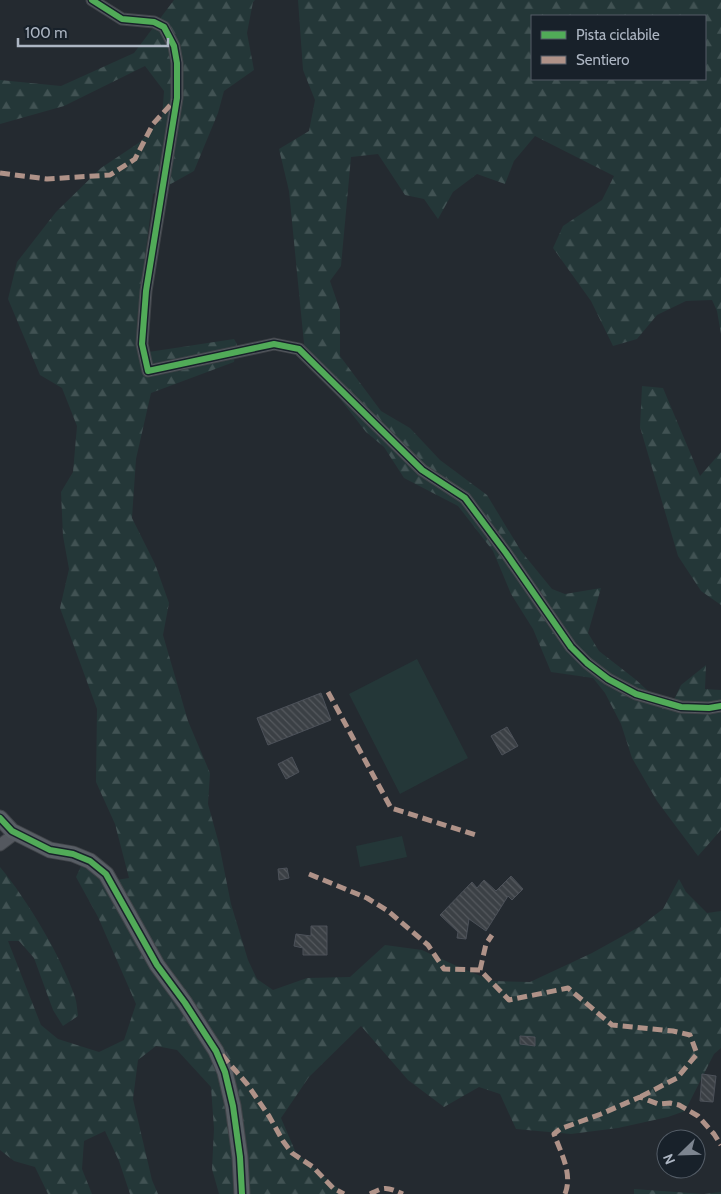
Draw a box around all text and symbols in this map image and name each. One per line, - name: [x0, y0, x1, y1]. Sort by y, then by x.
- scale bar: [18, 15, 168, 47]
- legend: [531, 15, 706, 80]
- text: 100 m: [25, 24, 67, 42]
- text: Pista ciclabile: [576, 26, 660, 44]
- text: Sentiero: [576, 51, 629, 69]
- north arrow: [656, 1129, 706, 1179]
- text: N: [659, 1151, 679, 1167]

